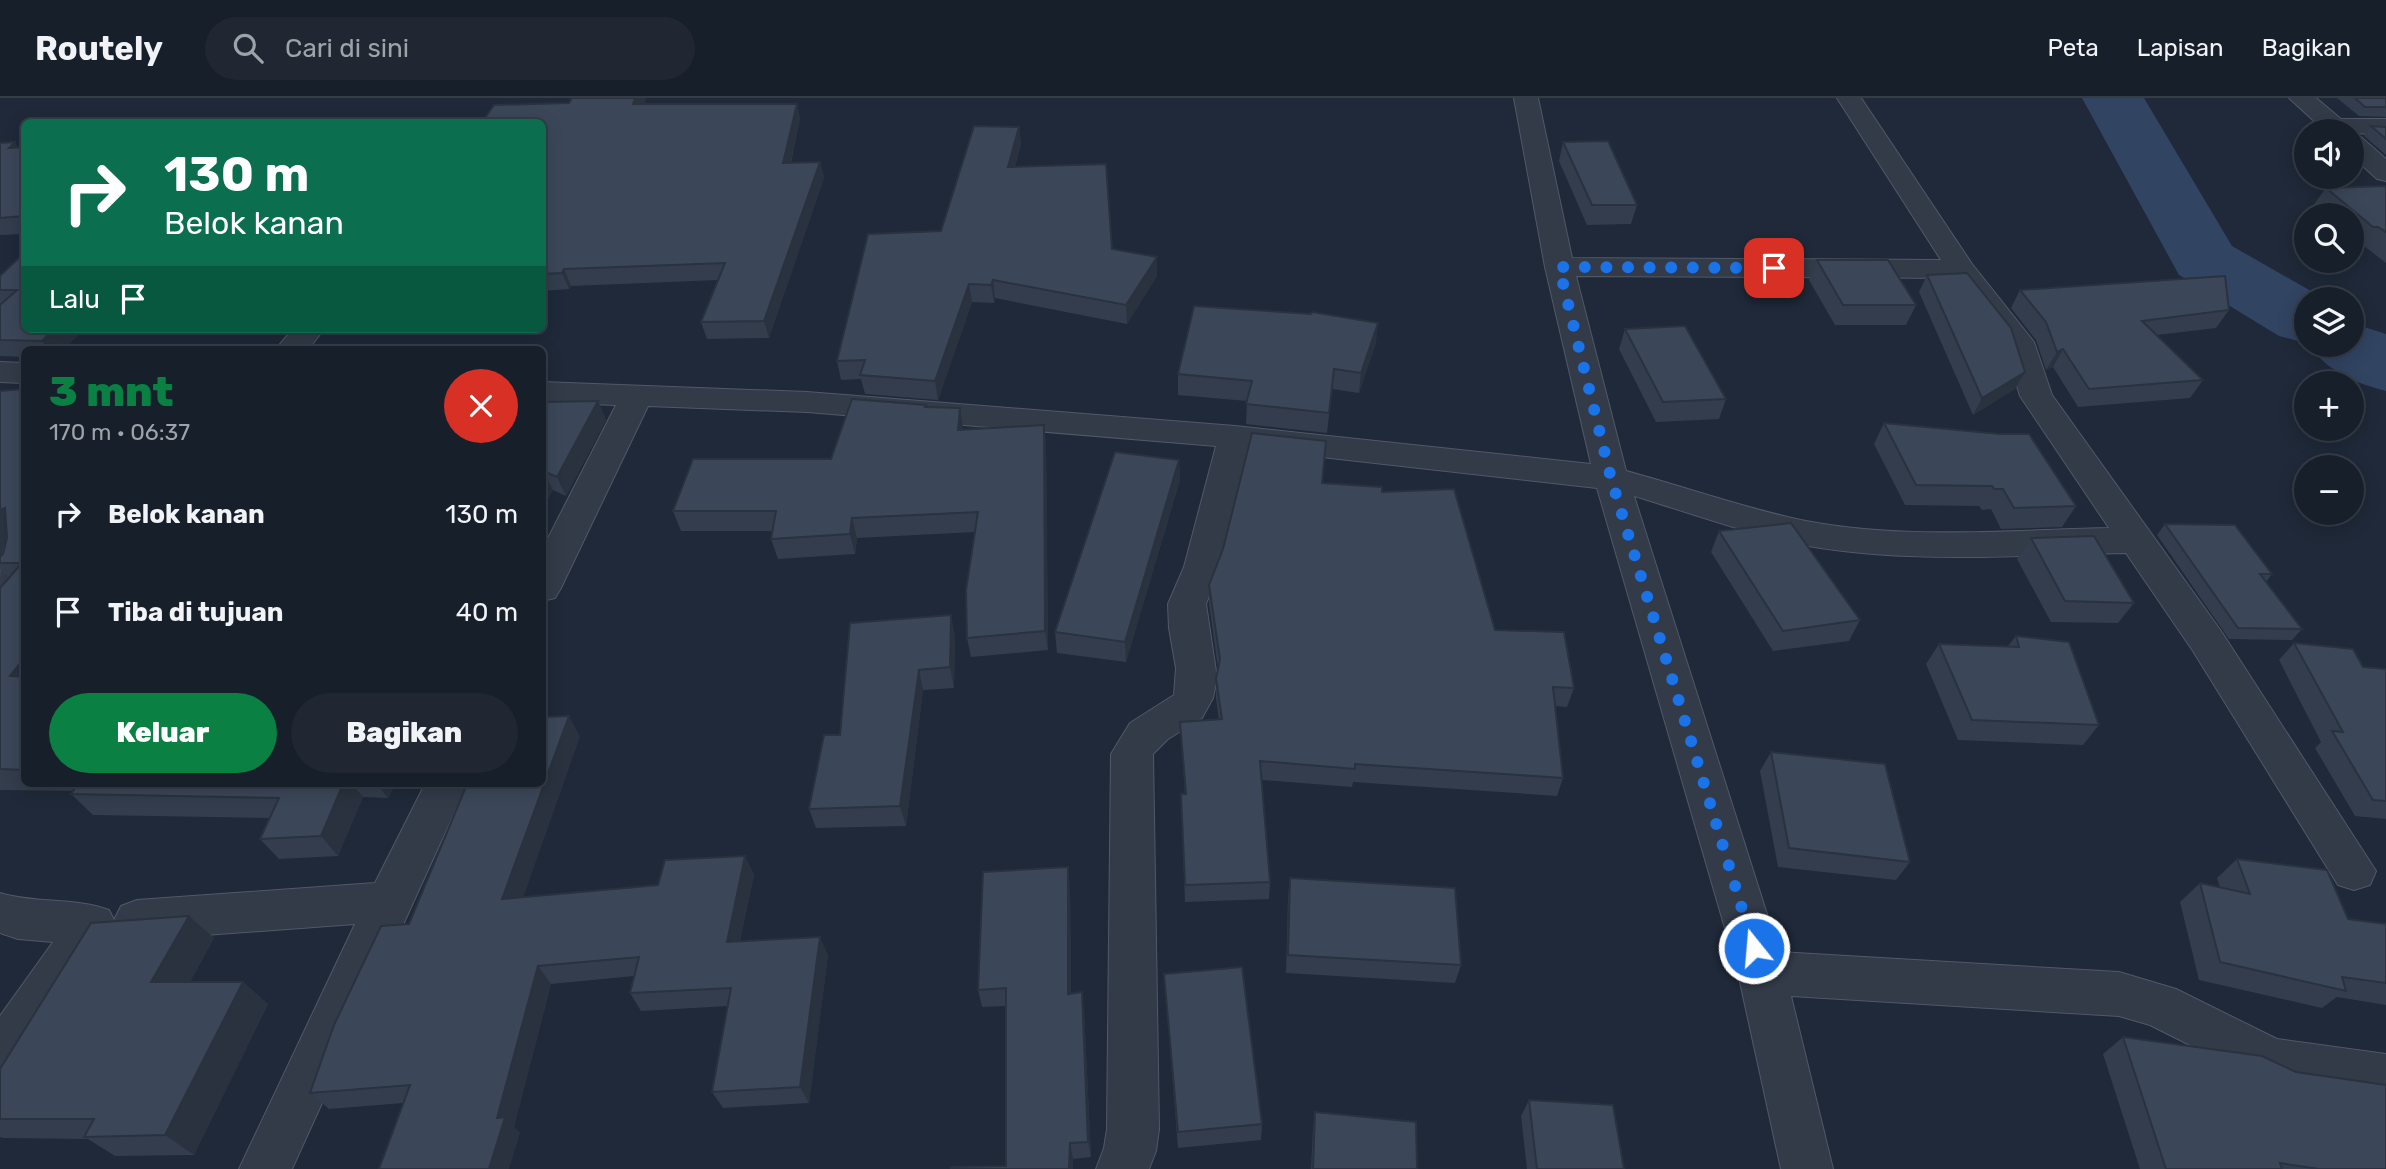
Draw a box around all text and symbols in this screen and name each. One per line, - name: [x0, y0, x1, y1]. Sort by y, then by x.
- search box: [205, 17, 695, 80]
- text: Routely: [35, 29, 163, 68]
- icon: search: [229, 29, 267, 67]
- text: Cari di sini: [285, 33, 409, 64]
- text: Peta: [2047, 34, 2099, 62]
- text: Lapisan: [2137, 34, 2224, 62]
- text: Bagikan: [2262, 34, 2351, 62]
- map controls: [2294, 119, 2364, 525]
- button: sound: [2294, 119, 2364, 189]
- text: 130 m: [164, 145, 309, 203]
- icon: right: [49, 147, 140, 238]
- button: search: [2294, 203, 2364, 273]
- text: Belok kanan: [164, 204, 344, 242]
- pin: [1744, 238, 1804, 298]
- icon: arrive: [1755, 249, 1793, 287]
- icon: arrive: [114, 280, 152, 318]
- text: Lalu: [49, 284, 100, 315]
- button: layers: [2294, 287, 2364, 357]
- text: 3 mnt: [49, 367, 174, 417]
- button: close: [444, 369, 518, 443]
- button: +: [2294, 371, 2364, 441]
- text: 170 m · 06:37: [49, 418, 190, 446]
- button: −: [2294, 455, 2364, 525]
- icon: right: [49, 495, 87, 533]
- text: Belok kanan: [108, 499, 265, 530]
- text: 130 m: [445, 499, 518, 530]
- icon: arrive: [49, 593, 87, 631]
- text: Tiba di tujuan: [108, 597, 283, 628]
- text: 40 m: [456, 597, 518, 628]
- button: Keluar: [49, 693, 277, 773]
- button: Bagikan: [291, 693, 518, 773]
- position arrow: [1717, 911, 1791, 985]

